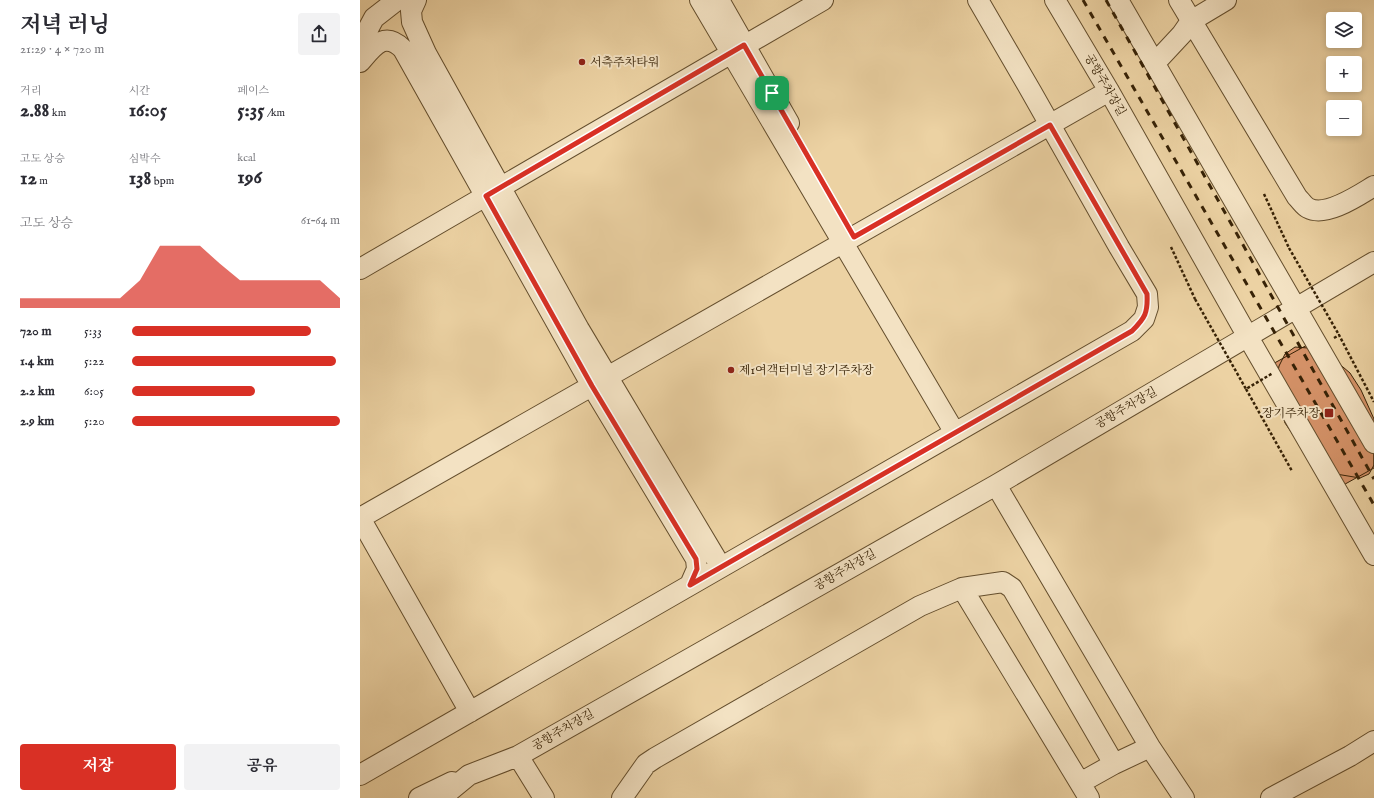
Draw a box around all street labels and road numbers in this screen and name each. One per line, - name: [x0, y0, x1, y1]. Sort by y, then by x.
- street label: 공항주차장길: [1081, 51, 1129, 119]
- street label: 공항주차장길: [1092, 384, 1160, 432]
- street label: 공항주차장길: [811, 546, 879, 594]
- street label: 공항주차장길: [529, 706, 597, 754]

